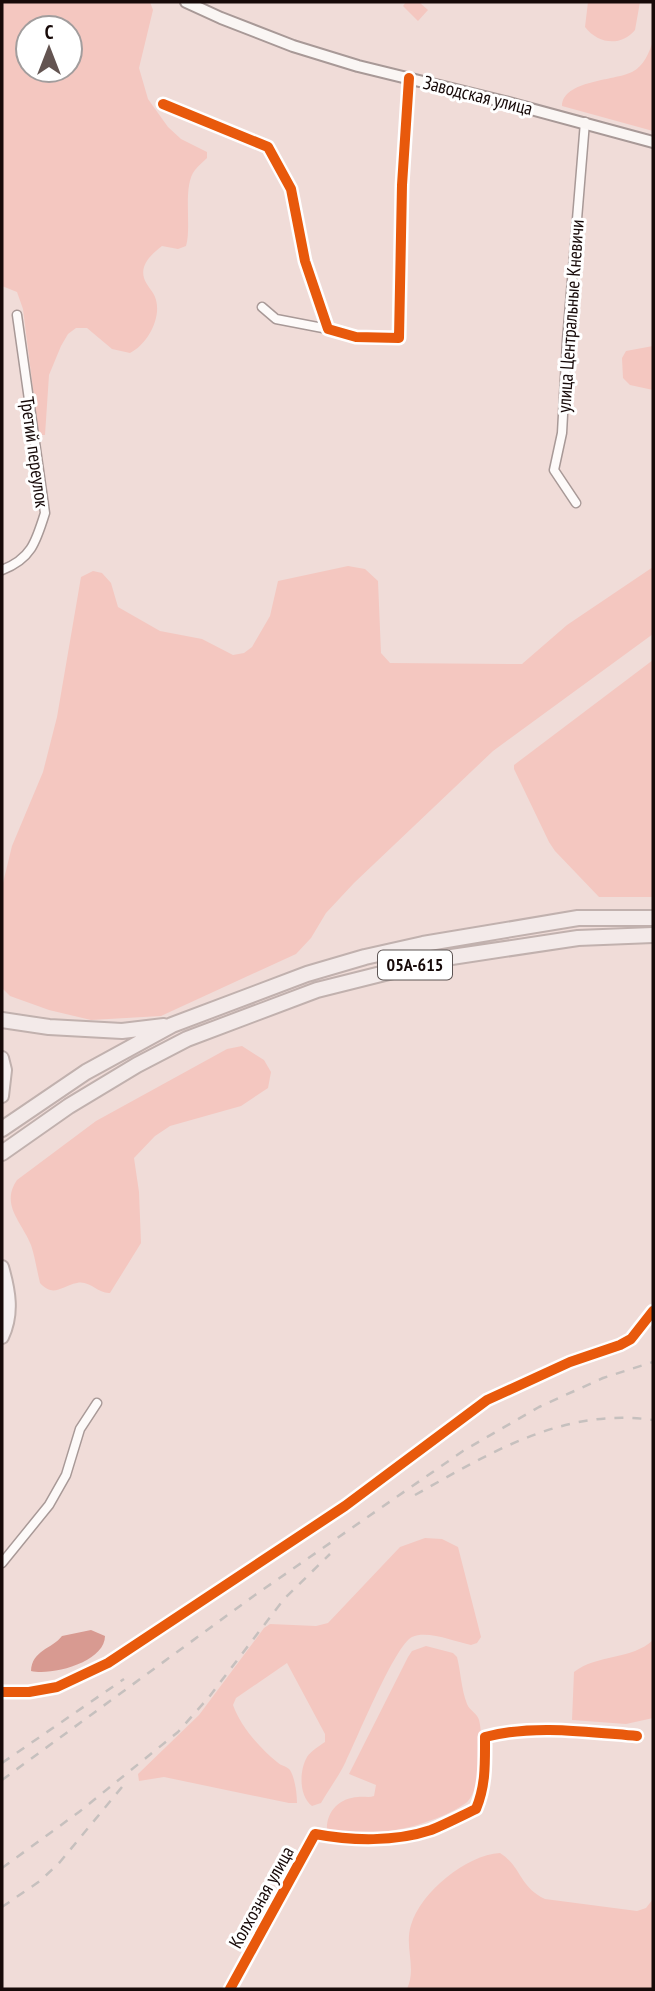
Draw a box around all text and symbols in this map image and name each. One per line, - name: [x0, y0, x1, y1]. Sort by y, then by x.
- north arrow: [14, 14, 84, 84]
- text: С: [45, 20, 54, 44]
- street label: Заводская улица: [421, 70, 535, 120]
- street label: улица Центральные Кневичи: [551, 219, 589, 413]
- street label: Третий переулок: [15, 395, 55, 510]
- road number: 05А-615: [378, 950, 452, 980]
- street label: Колхозная улица: [223, 1842, 299, 1952]

